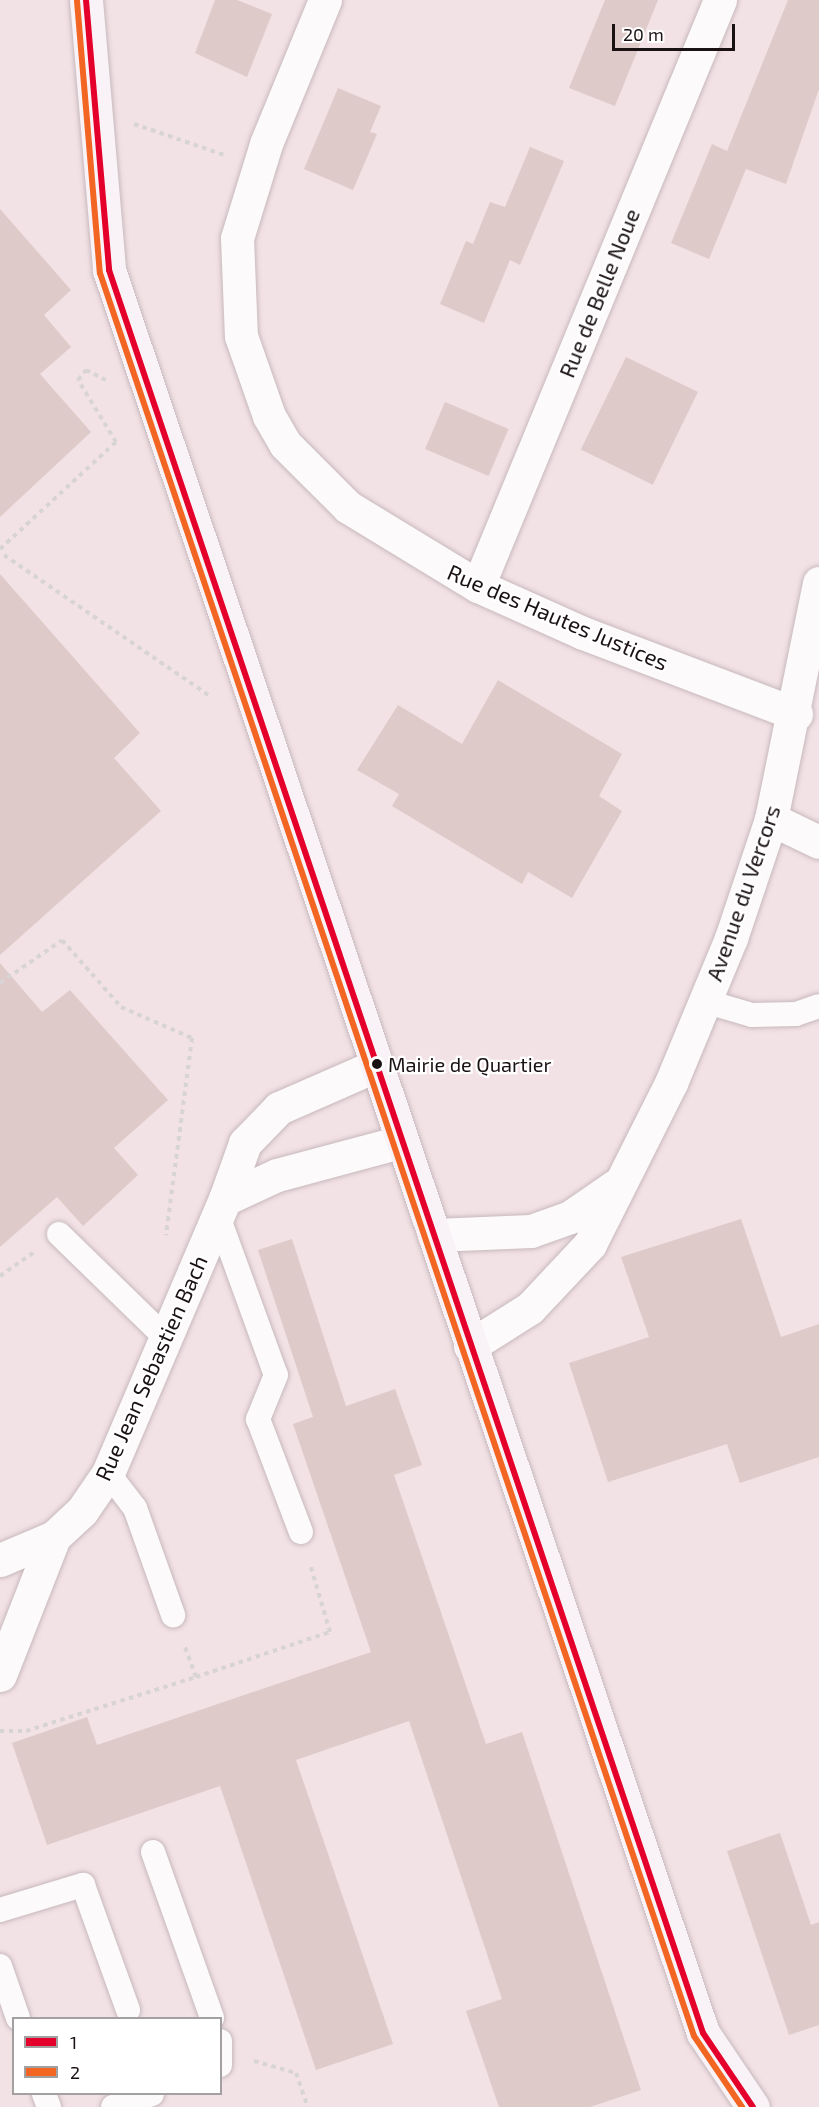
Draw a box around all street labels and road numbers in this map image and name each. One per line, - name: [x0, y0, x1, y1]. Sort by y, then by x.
- street label: Rue de Belle Noue: [553, 205, 645, 381]
- street label: Rue des Hautes Justices: [444, 558, 672, 676]
- street label: Avenue du Vercors: [700, 801, 786, 985]
- street label: Rue Jean Sebastien Bach: [89, 1251, 213, 1485]

